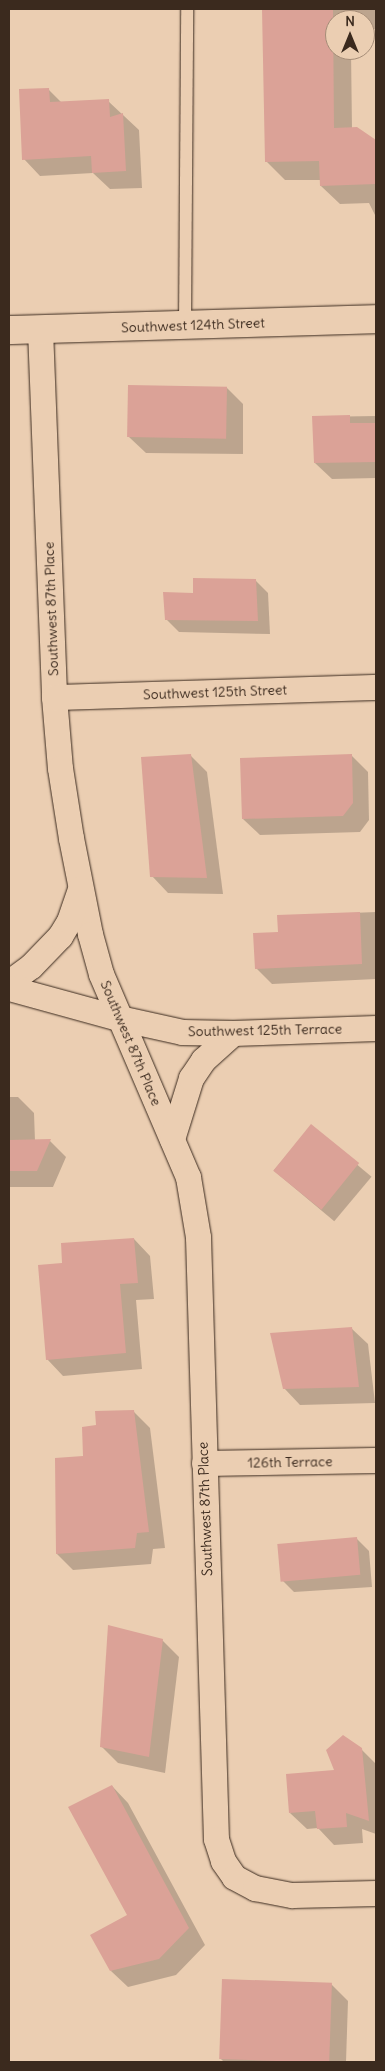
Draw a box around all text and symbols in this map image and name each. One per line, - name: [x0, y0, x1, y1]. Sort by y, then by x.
- north arrow: [325, 10, 375, 60]
- text: N: [345, 12, 355, 30]
- street label: Southwest 124th Street: [121, 314, 265, 336]
- street label: Southwest 87th Place: [40, 542, 62, 676]
- street label: Southwest 125th Street: [143, 681, 287, 703]
- street label: Southwest 87th Place: [97, 978, 165, 1108]
- street label: Southwest 125th Terrace: [188, 1020, 342, 1040]
- street label: Southwest 87th Place: [194, 1442, 216, 1576]
- street label: 126th Terrace: [247, 1453, 333, 1471]

